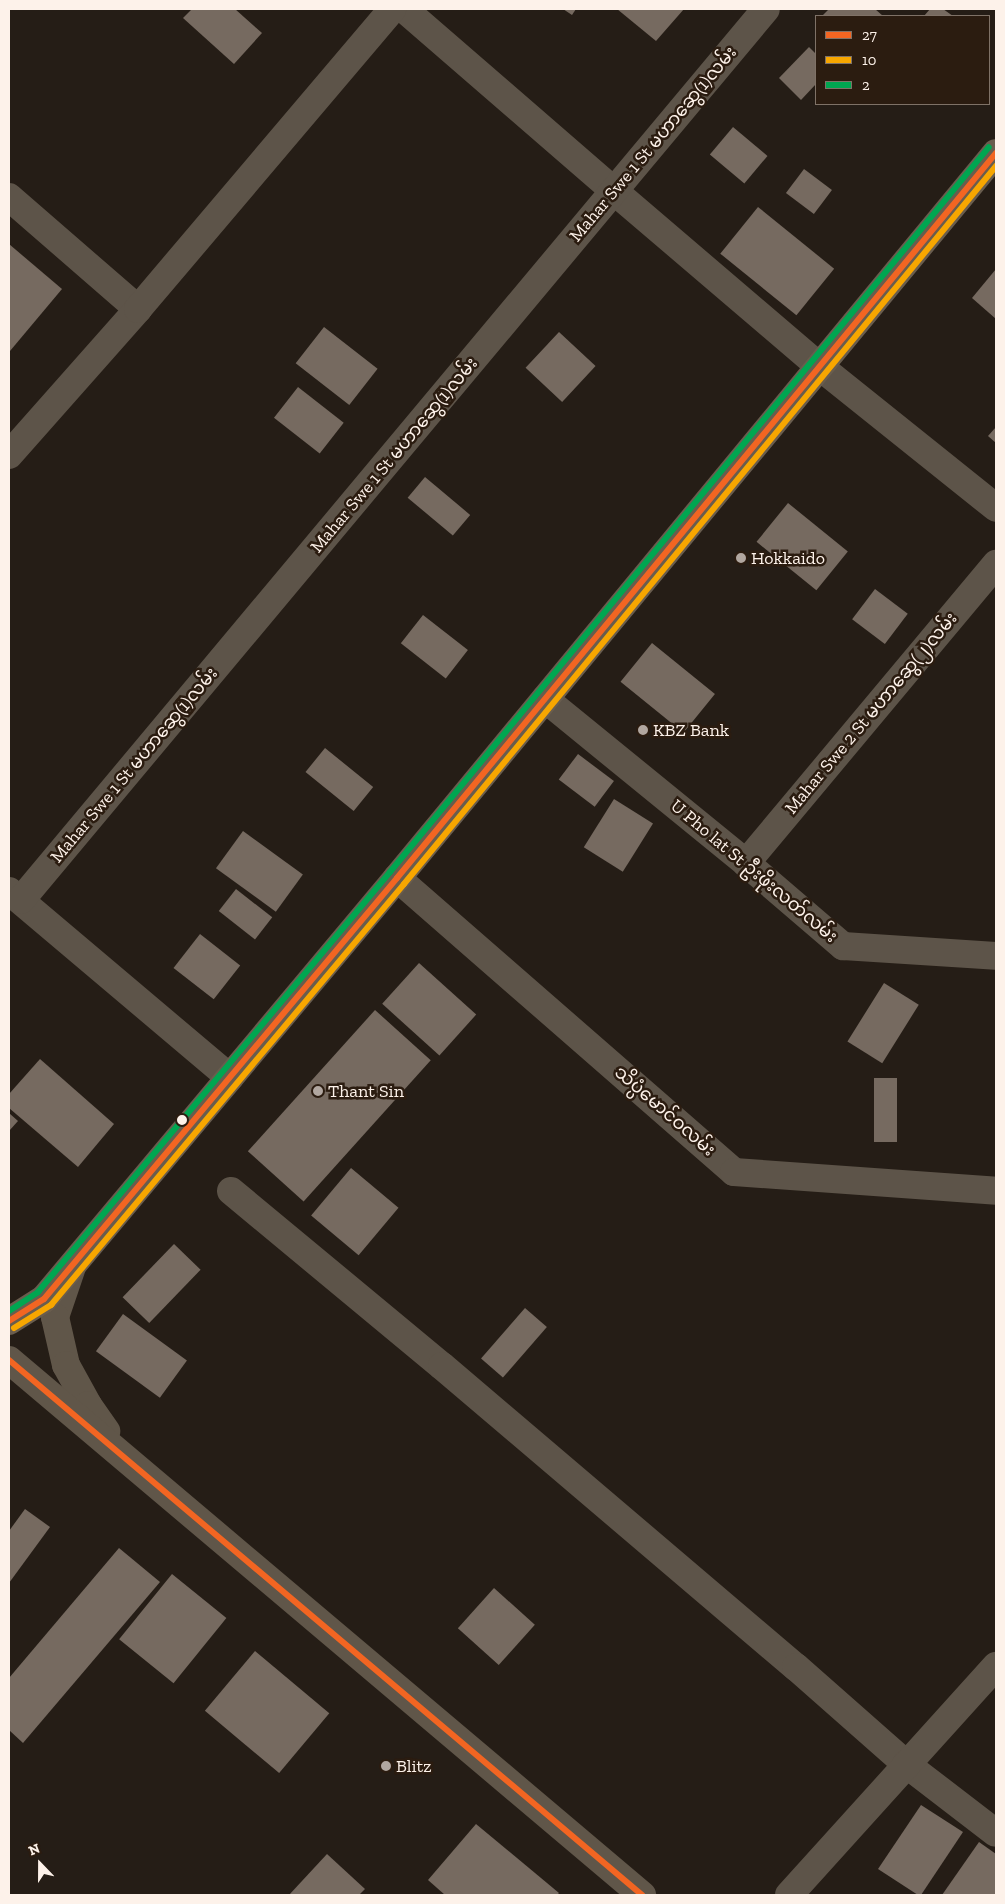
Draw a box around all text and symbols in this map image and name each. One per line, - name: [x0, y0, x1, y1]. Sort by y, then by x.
- legend: [815, 15, 990, 105]
- text: 27: [862, 26, 877, 44]
- street label: Mahar Swe 1 St မဟာဆွေ(1)လမ်း: [565, 42, 741, 246]
- text: 10: [862, 51, 876, 69]
- text: 2: [862, 76, 870, 94]
- street label: Mahar Swe 1 St မဟာဆွေ(1)လမ်း: [306, 353, 482, 557]
- place label: Hokkaido: [751, 547, 825, 569]
- marker: Hokkaido: [735, 552, 747, 564]
- street label: Mahar Swe 2 St မဟာဆွေ(၂)လမ်း: [780, 608, 962, 818]
- street label: Mahar Swe 1 St မဟာဆွေ(1)လမ်း: [46, 663, 222, 867]
- place label: KBZ Bank: [653, 719, 729, 741]
- marker: KBZ Bank: [637, 724, 649, 736]
- street label: U Pho lat St ဦးဖိုးလတ်လမ်း: [666, 795, 842, 947]
- street label: သိပ္ပံမောင်ဝလမ်း: [610, 1061, 720, 1161]
- place label: Thant Sin: [328, 1080, 404, 1102]
- marker: Thant Sin: [312, 1085, 324, 1097]
- unlabelled marker: [177, 1115, 187, 1125]
- place label: Blitz: [396, 1755, 432, 1777]
- marker: Blitz: [380, 1760, 392, 1772]
- north arrow: [15, 1839, 65, 1889]
- text: N: [26, 1840, 42, 1860]

